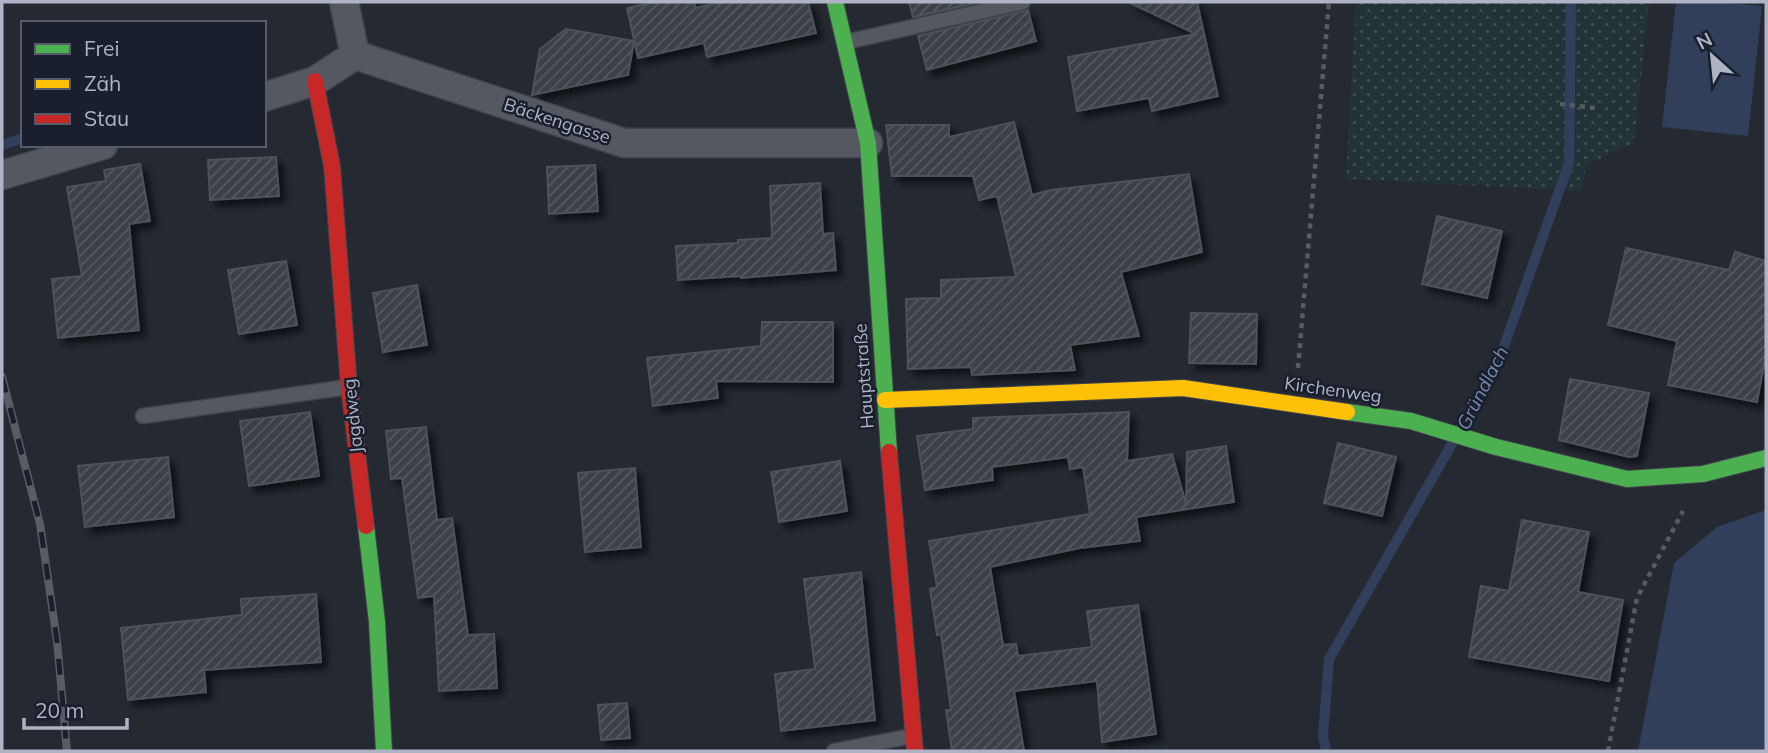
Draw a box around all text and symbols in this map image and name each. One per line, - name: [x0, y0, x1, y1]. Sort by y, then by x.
- legend: [21, 21, 266, 147]
- north arrow: [1677, 21, 1747, 91]
- text: N: [1692, 27, 1716, 55]
- text: Frei: [84, 35, 120, 61]
- text: Zäh: [84, 70, 121, 96]
- street label: Bäckengasse: [501, 92, 613, 149]
- text: Stau: [84, 105, 129, 131]
- street label: Hauptstraße: [848, 323, 879, 429]
- water label: Gründlach: [1451, 342, 1513, 434]
- street label: Kirchenweg: [1283, 371, 1383, 408]
- street label: Jagdweg: [337, 378, 368, 454]
- scale bar: [24, 686, 128, 730]
- text: 20 m: [35, 697, 84, 723]

